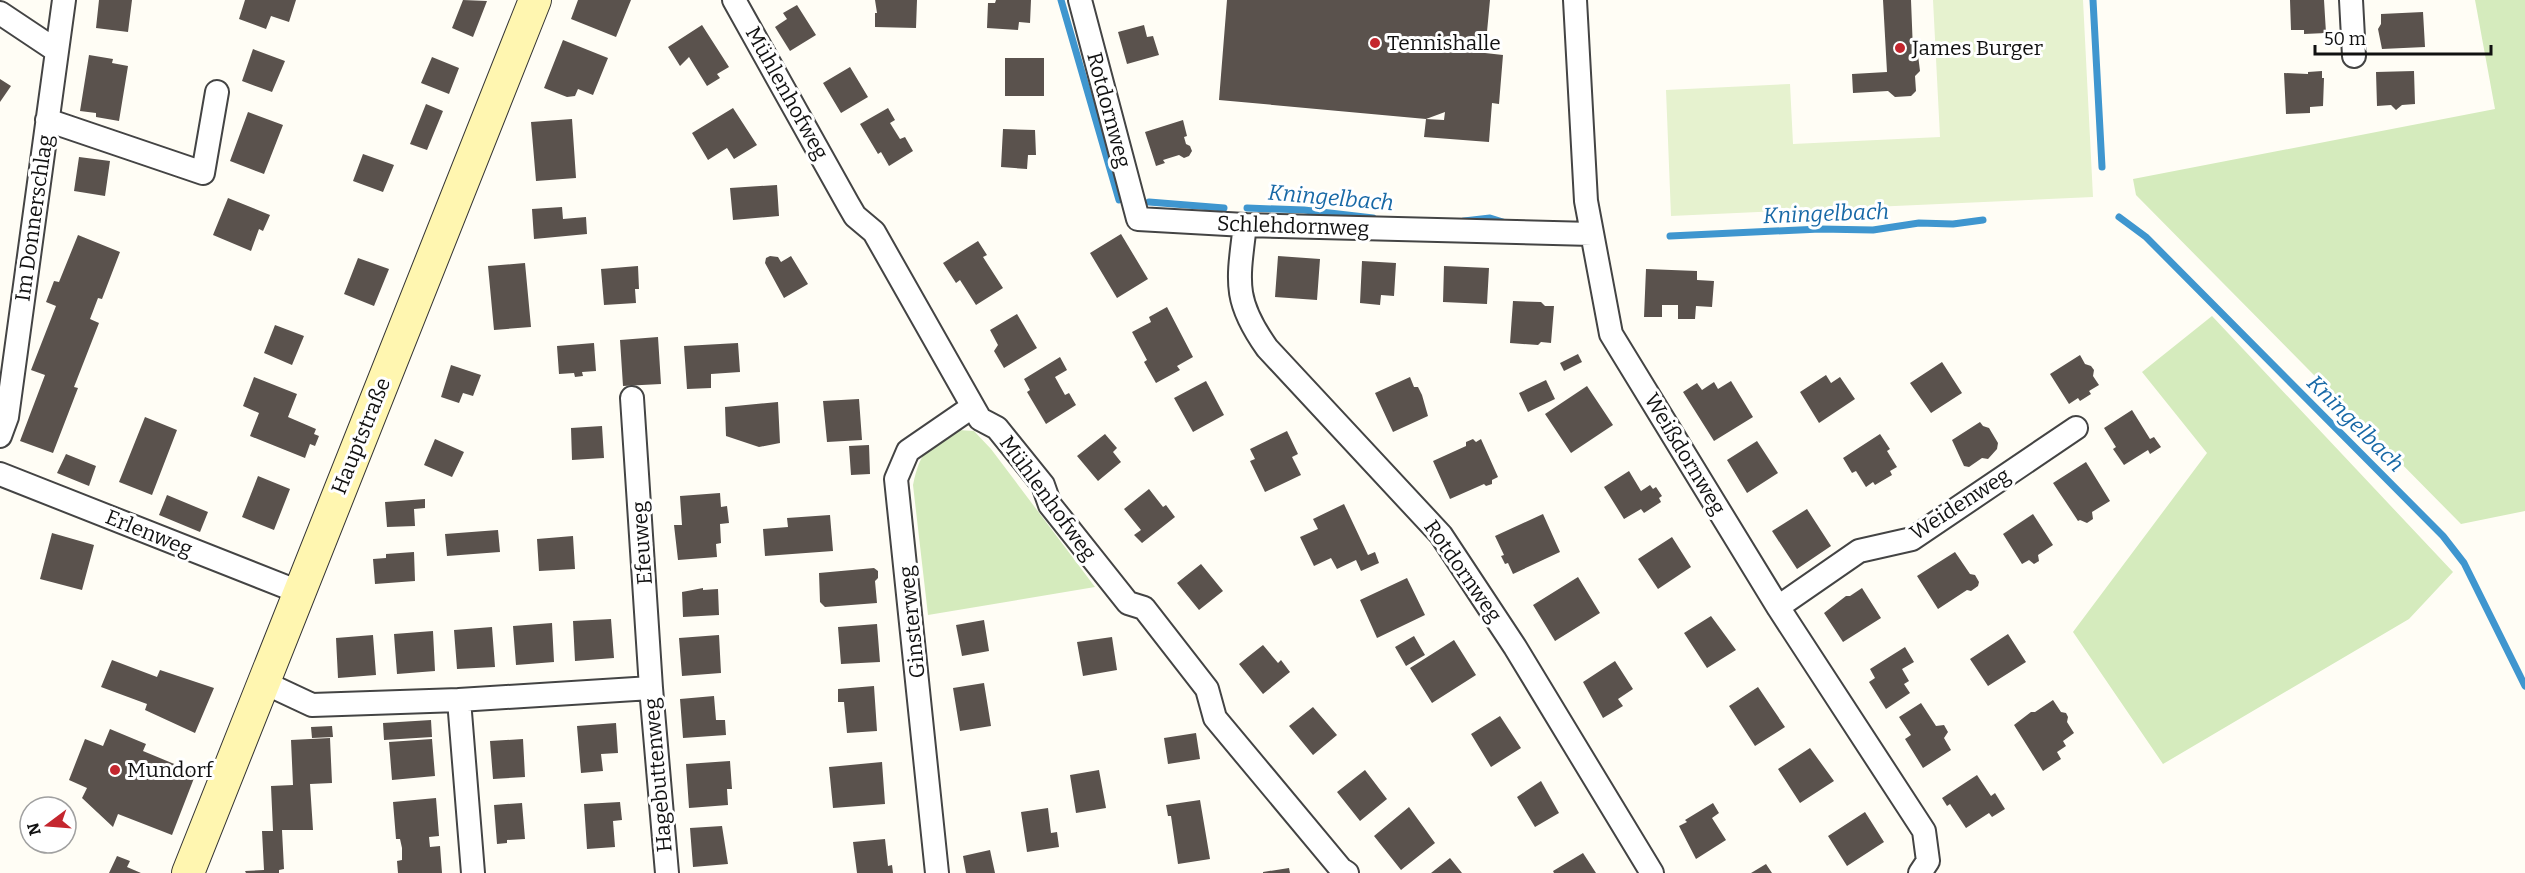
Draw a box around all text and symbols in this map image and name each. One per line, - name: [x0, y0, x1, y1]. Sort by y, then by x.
- scale bar: [2315, 18, 2490, 56]
- street label: Mühlenhofweg: [740, 22, 834, 164]
- text: 50 m: [2324, 28, 2366, 50]
- place label: Tennishalle: [1387, 30, 1501, 56]
- place label: James Burger: [1911, 35, 2043, 61]
- marker: Tennishalle: [1368, 36, 1382, 50]
- marker: James Burger: [1893, 41, 1907, 55]
- street label: Rotdornweg: [1081, 49, 1137, 171]
- street label: Im Donnerschlag: [9, 133, 59, 303]
- water label: Kningelbach: [1267, 179, 1395, 216]
- water label: Kningelbach: [1763, 198, 1889, 229]
- street label: Schlehdornweg: [1216, 210, 1370, 242]
- water label: Kningelbach: [2302, 369, 2410, 477]
- street label: Hauptstraße: [326, 374, 396, 498]
- street label: Weißdornweg: [1639, 389, 1732, 520]
- street label: Mühlenhofweg: [994, 431, 1102, 566]
- street label: Weidenweg: [1905, 462, 2015, 546]
- street label: Efeuweg: [626, 500, 658, 586]
- street label: Erlenweg: [102, 504, 197, 562]
- street label: Rotdornweg: [1418, 515, 1508, 627]
- street label: Ginsterweg: [893, 564, 931, 680]
- street label: Hagebuttenweg: [638, 697, 678, 853]
- place label: Mundorf: [127, 757, 215, 783]
- marker: Mundorf: [108, 763, 122, 777]
- north arrow: [18, 795, 78, 855]
- text: N: [23, 820, 45, 838]

